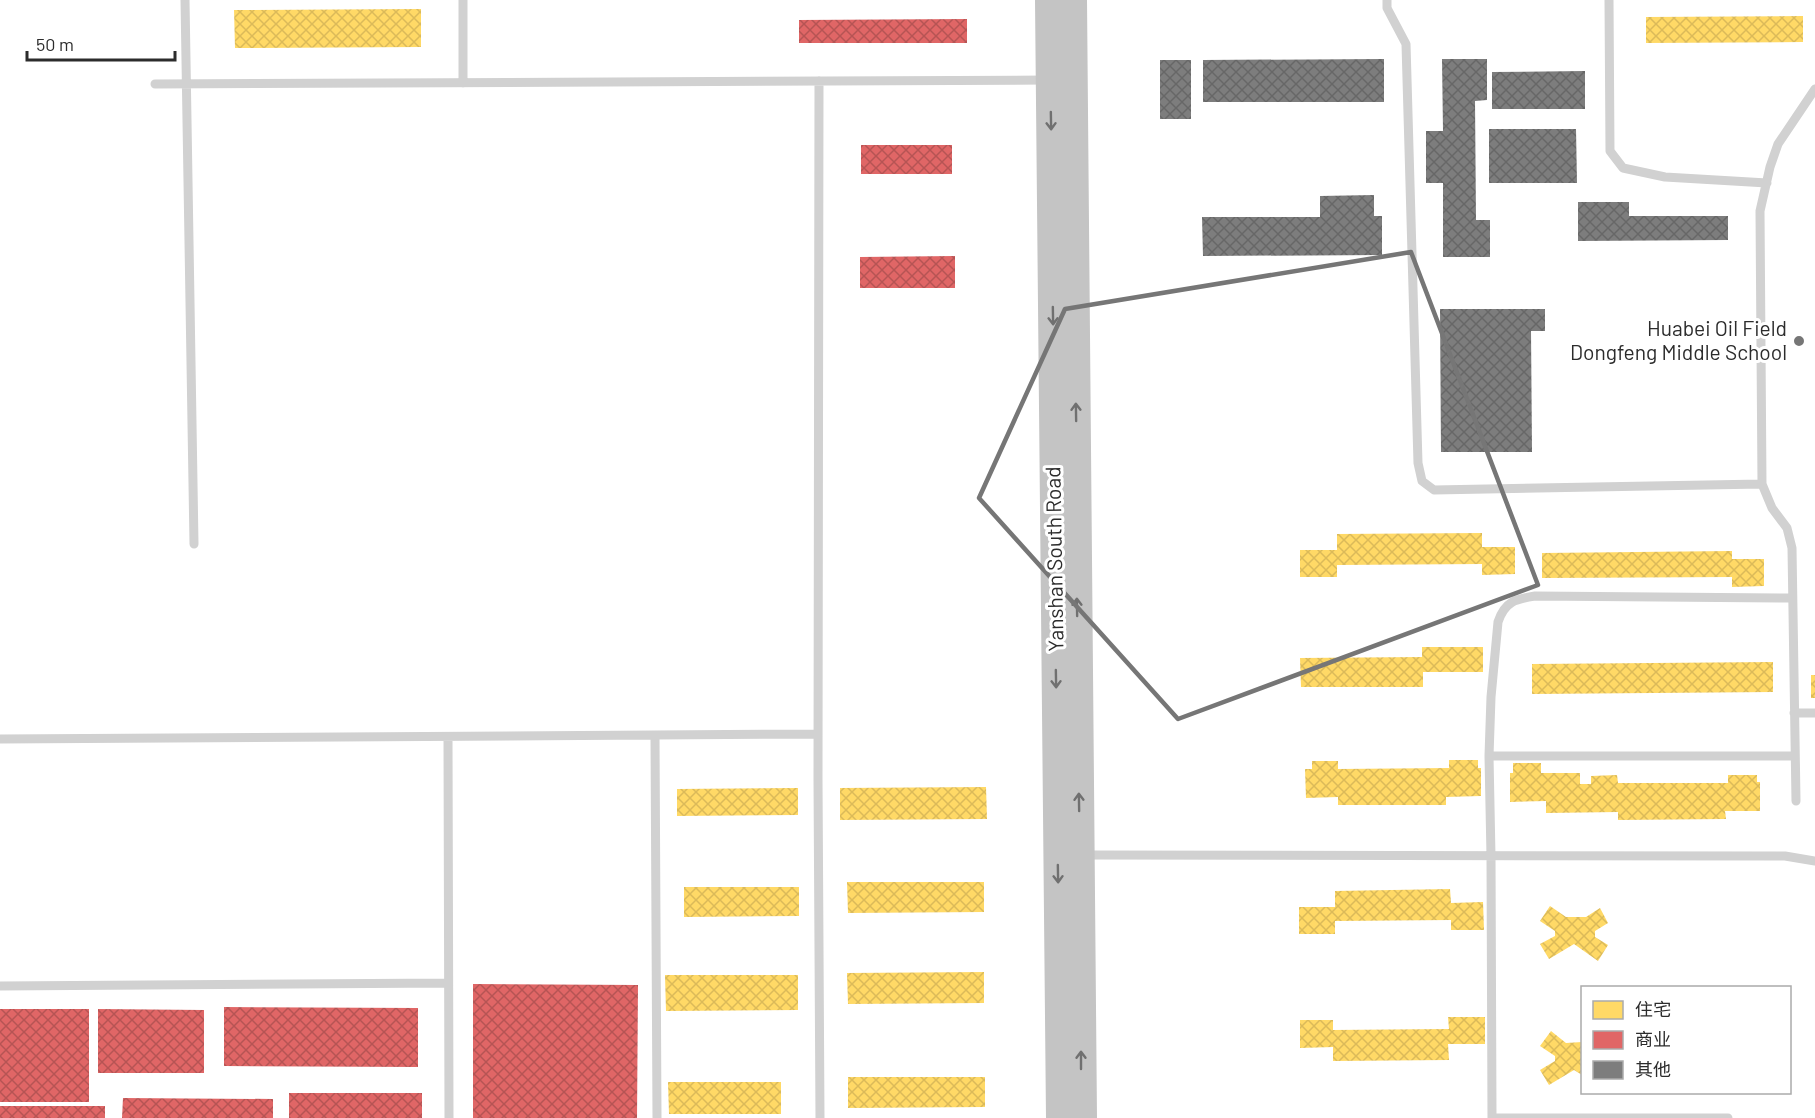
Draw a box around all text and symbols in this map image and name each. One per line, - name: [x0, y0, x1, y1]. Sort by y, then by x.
- scale bar: [27, 24, 176, 62]
- text: 50 m: [36, 33, 74, 55]
- one-way arrow: [1045, 111, 1057, 131]
- one-way arrow: [1047, 306, 1059, 326]
- place label: Huabei Oil Field Dongfeng Middle School: [1570, 315, 1787, 364]
- marker: Huabei Oil Field Dongfeng Middle School: [1792, 334, 1806, 348]
- one-way arrow: [1070, 402, 1081, 422]
- street label: Yanshan South Road: [1039, 466, 1068, 652]
- one-way arrow: [1071, 597, 1083, 617]
- one-way arrow: [1051, 669, 1062, 689]
- one-way arrow: [1073, 792, 1085, 812]
- one-way arrow: [1052, 864, 1064, 884]
- legend: [1581, 986, 1791, 1094]
- text: 住宅: [1635, 998, 1671, 1020]
- text: 商业: [1635, 1028, 1671, 1050]
- one-way arrow: [1075, 1050, 1087, 1070]
- text: 其他: [1635, 1058, 1671, 1080]

